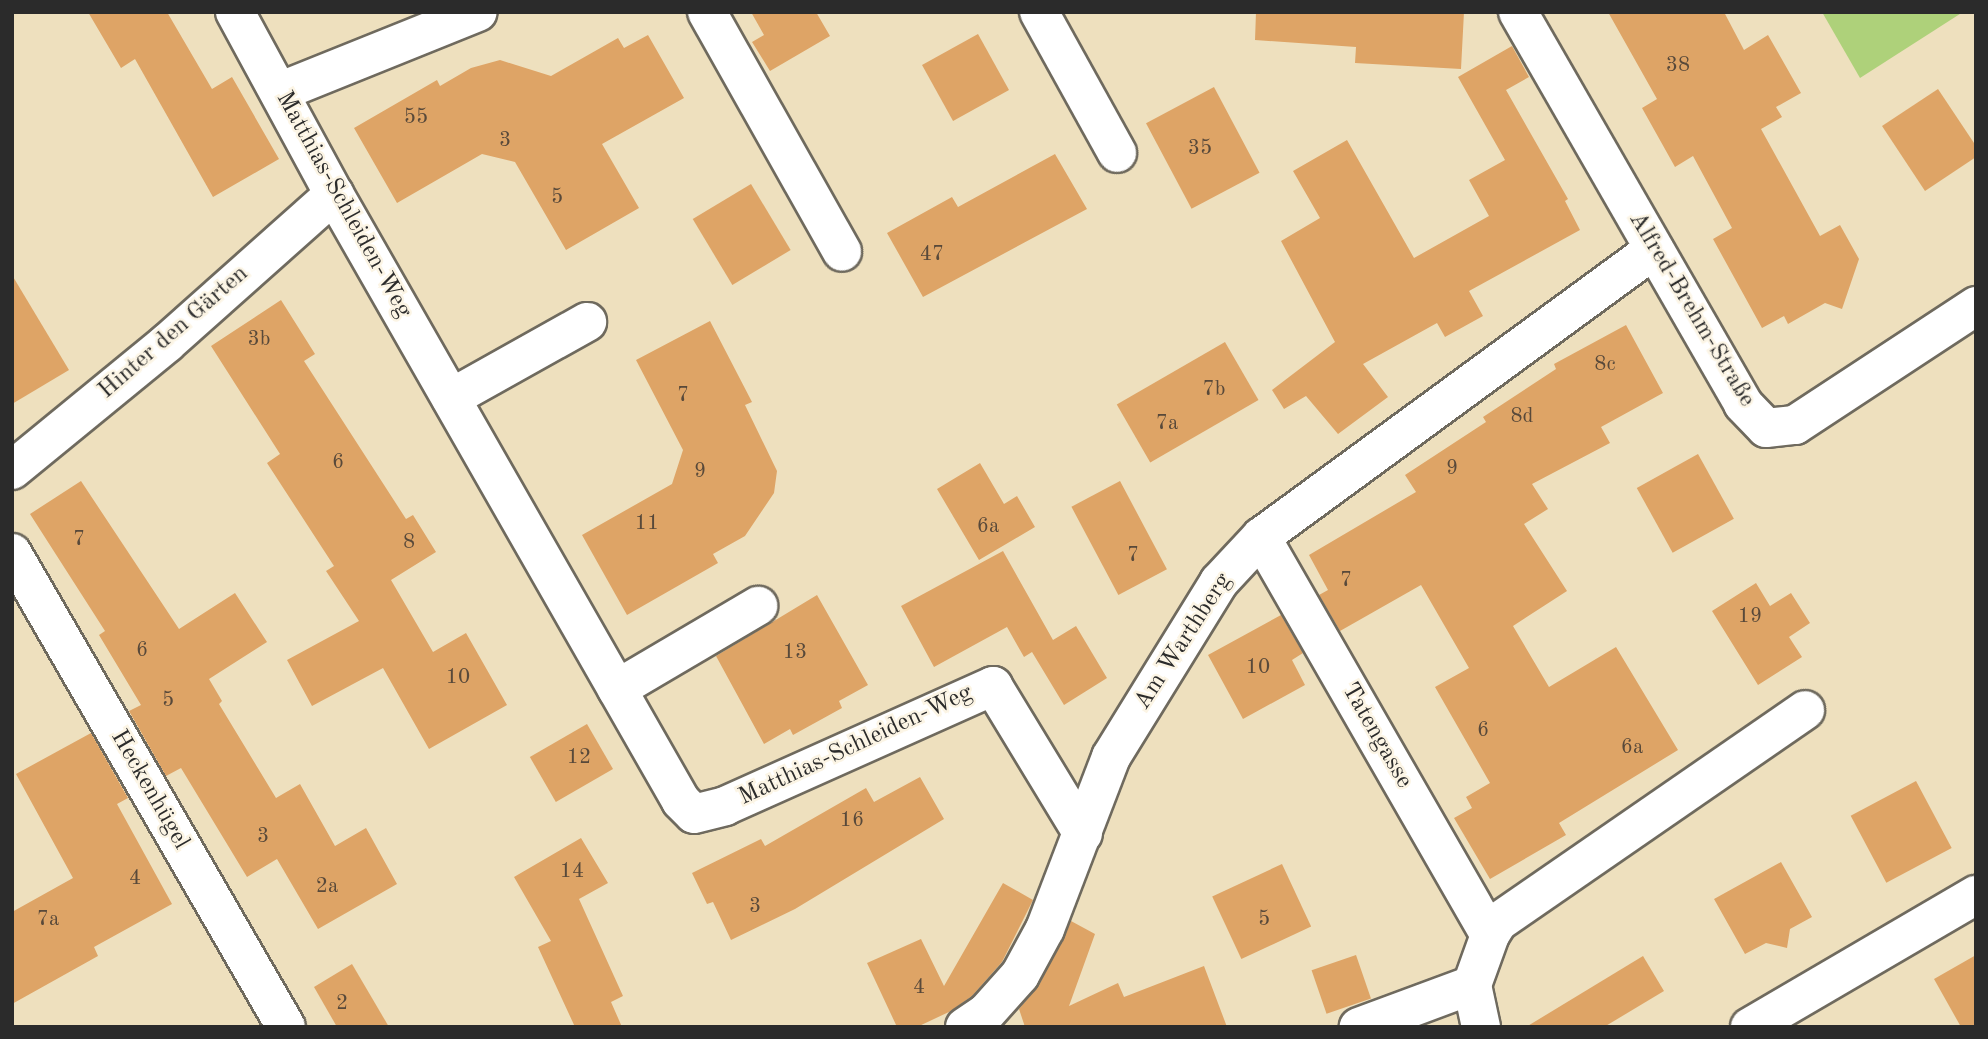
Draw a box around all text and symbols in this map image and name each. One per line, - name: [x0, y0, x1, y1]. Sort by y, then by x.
- house number: 38: [1666, 53, 1690, 79]
- street label: Matthias-Schleiden-Weg: [269, 87, 417, 323]
- house number: 55: [404, 105, 428, 131]
- house number: 3: [499, 128, 511, 154]
- house number: 35: [1188, 136, 1212, 162]
- house number: 5: [551, 185, 563, 211]
- street label: Alfred-Brehm-Straße: [1621, 207, 1761, 413]
- house number: 47: [920, 242, 944, 268]
- street label: Hinter den Gärten: [93, 260, 255, 406]
- house number: 3b: [248, 327, 270, 353]
- house number: 8c: [1594, 352, 1616, 378]
- house number: 7b: [1203, 377, 1225, 403]
- house number: 7: [677, 383, 689, 409]
- house number: 8d: [1510, 404, 1534, 430]
- house number: 7a: [1156, 411, 1178, 437]
- house number: 6: [332, 450, 344, 476]
- house number: 9: [1446, 456, 1458, 482]
- house number: 9: [694, 459, 706, 485]
- house number: 11: [635, 511, 659, 537]
- house number: 6a: [977, 514, 999, 540]
- house number: 7: [73, 527, 85, 553]
- house number: 8: [403, 530, 415, 556]
- house number: 7: [1127, 543, 1139, 569]
- street label: Am Warthberg: [1129, 568, 1239, 716]
- house number: 7: [1340, 568, 1352, 594]
- house number: 19: [1738, 604, 1762, 630]
- house number: 6: [136, 638, 148, 664]
- house number: 13: [783, 640, 807, 666]
- house number: 10: [1246, 655, 1270, 681]
- house number: 10: [446, 665, 470, 691]
- street label: Tatengasse: [1334, 678, 1418, 794]
- street label: Matthias-Schleiden-Weg: [735, 679, 977, 813]
- house number: 5: [162, 688, 174, 714]
- house number: 6: [1477, 718, 1489, 744]
- street label: Heckenhügel: [103, 725, 195, 855]
- house number: 6a: [1621, 735, 1643, 761]
- house number: 12: [567, 745, 591, 771]
- house number: 16: [840, 808, 864, 834]
- house number: 3: [257, 824, 269, 850]
- house number: 14: [560, 859, 584, 885]
- house number: 4: [129, 866, 141, 892]
- house number: 2a: [316, 874, 338, 900]
- house number: 3: [749, 894, 761, 920]
- house number: 7a: [37, 907, 59, 933]
- house number: 5: [1258, 907, 1270, 933]
- house number: 4: [913, 975, 925, 1001]
- house number: 2: [336, 991, 348, 1017]

